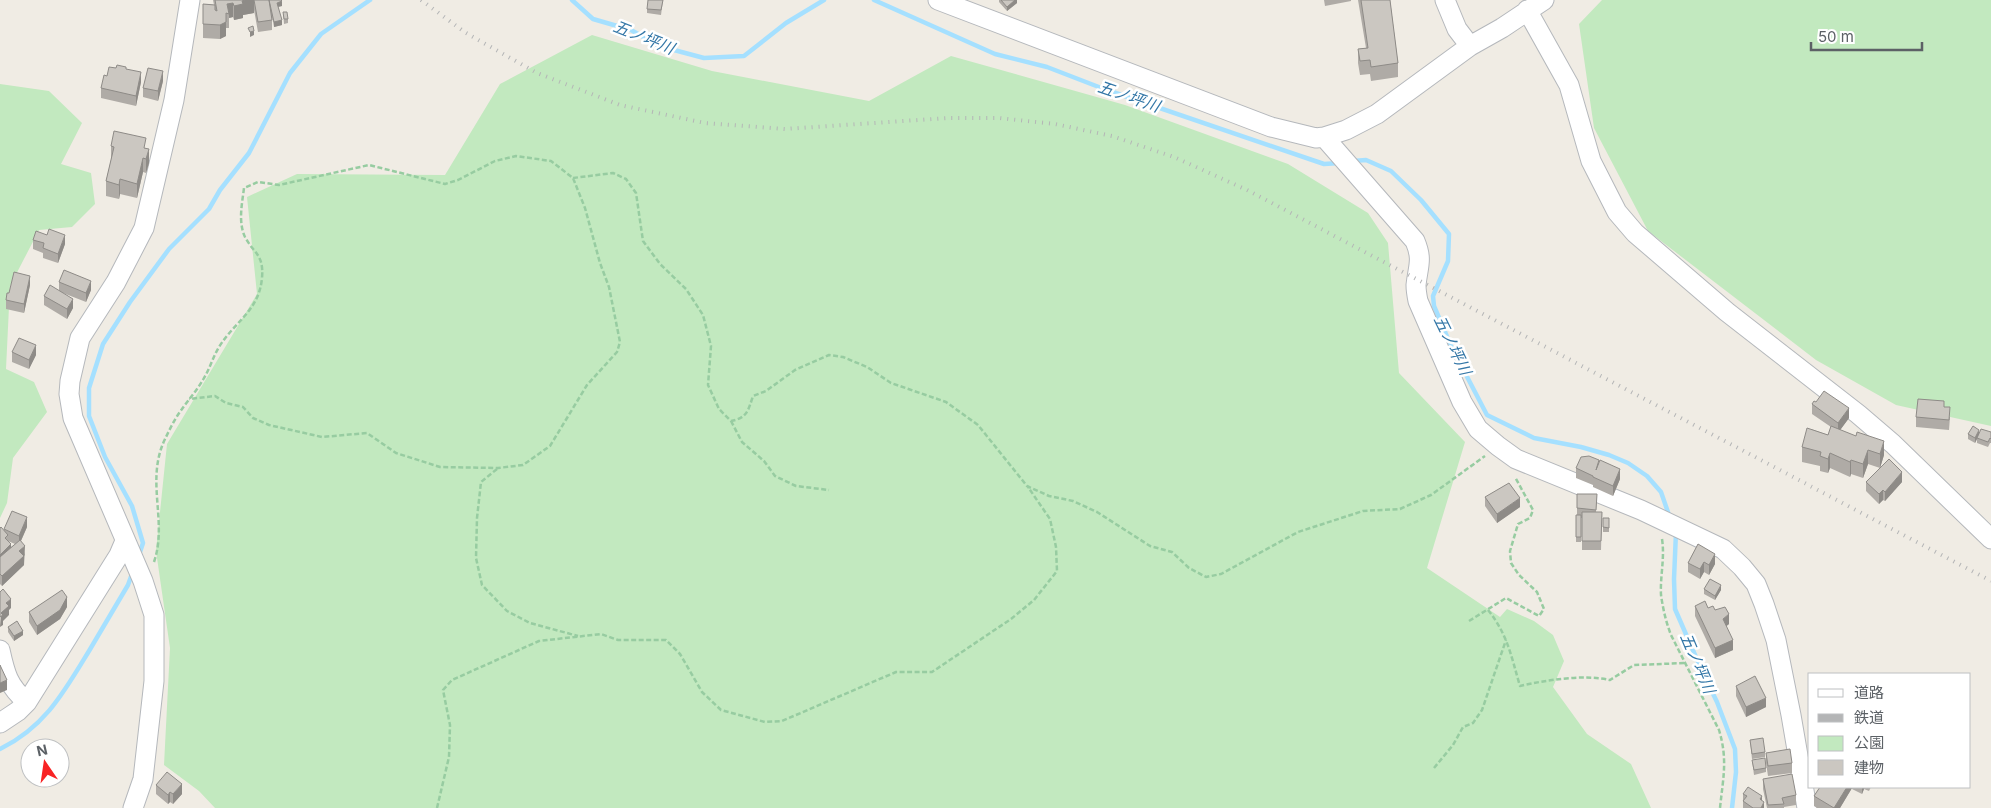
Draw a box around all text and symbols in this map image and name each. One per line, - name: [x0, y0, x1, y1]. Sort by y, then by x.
- water label: 五ノ坪川: [611, 16, 679, 59]
- scale bar: [1811, 20, 1922, 52]
- text: 50 m: [1818, 27, 1854, 46]
- water label: 五ノ坪川: [1095, 76, 1164, 117]
- water label: 五ノ坪川: [1430, 312, 1477, 380]
- water label: 五ノ坪川: [1676, 630, 1720, 698]
- legend: [1808, 673, 1971, 788]
- text: 道路: [1854, 683, 1884, 702]
- text: 鉄道: [1854, 708, 1884, 727]
- text: 公園: [1854, 733, 1884, 752]
- north arrow: [20, 738, 70, 788]
- text: N: [35, 740, 49, 759]
- text: 建物: [1854, 758, 1884, 777]

